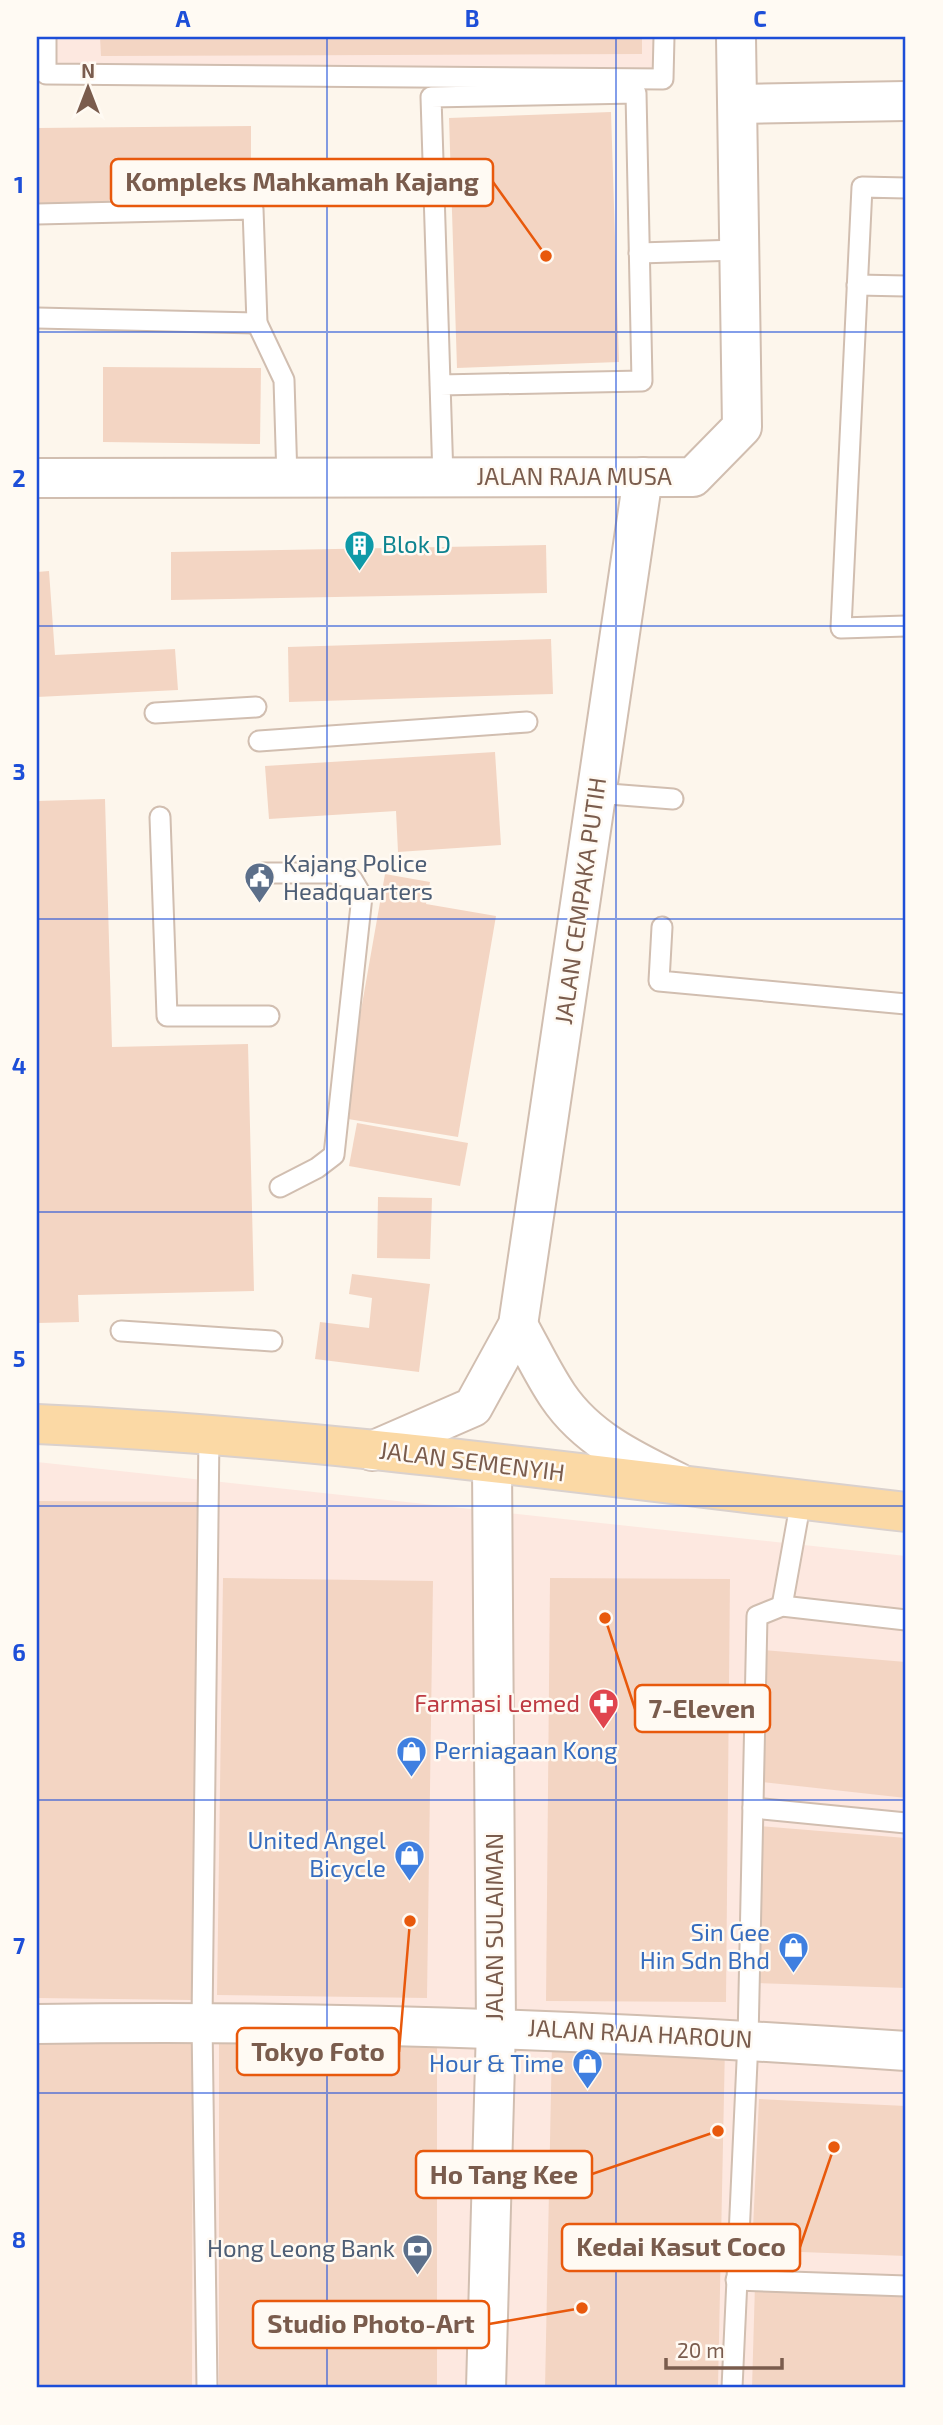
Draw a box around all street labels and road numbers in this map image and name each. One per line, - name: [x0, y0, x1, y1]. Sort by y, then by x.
- street label: JALAN RAJA MUSA: [476, 461, 672, 490]
- street label: JALAN CEMPAKA PUTIH: [548, 775, 611, 1026]
- street label: JALAN SEMENYIH: [378, 1435, 567, 1486]
- street label: JALAN SULAIMAN: [479, 1833, 508, 2021]
- street label: JALAN RAJA HAROUN: [527, 2012, 753, 2053]

